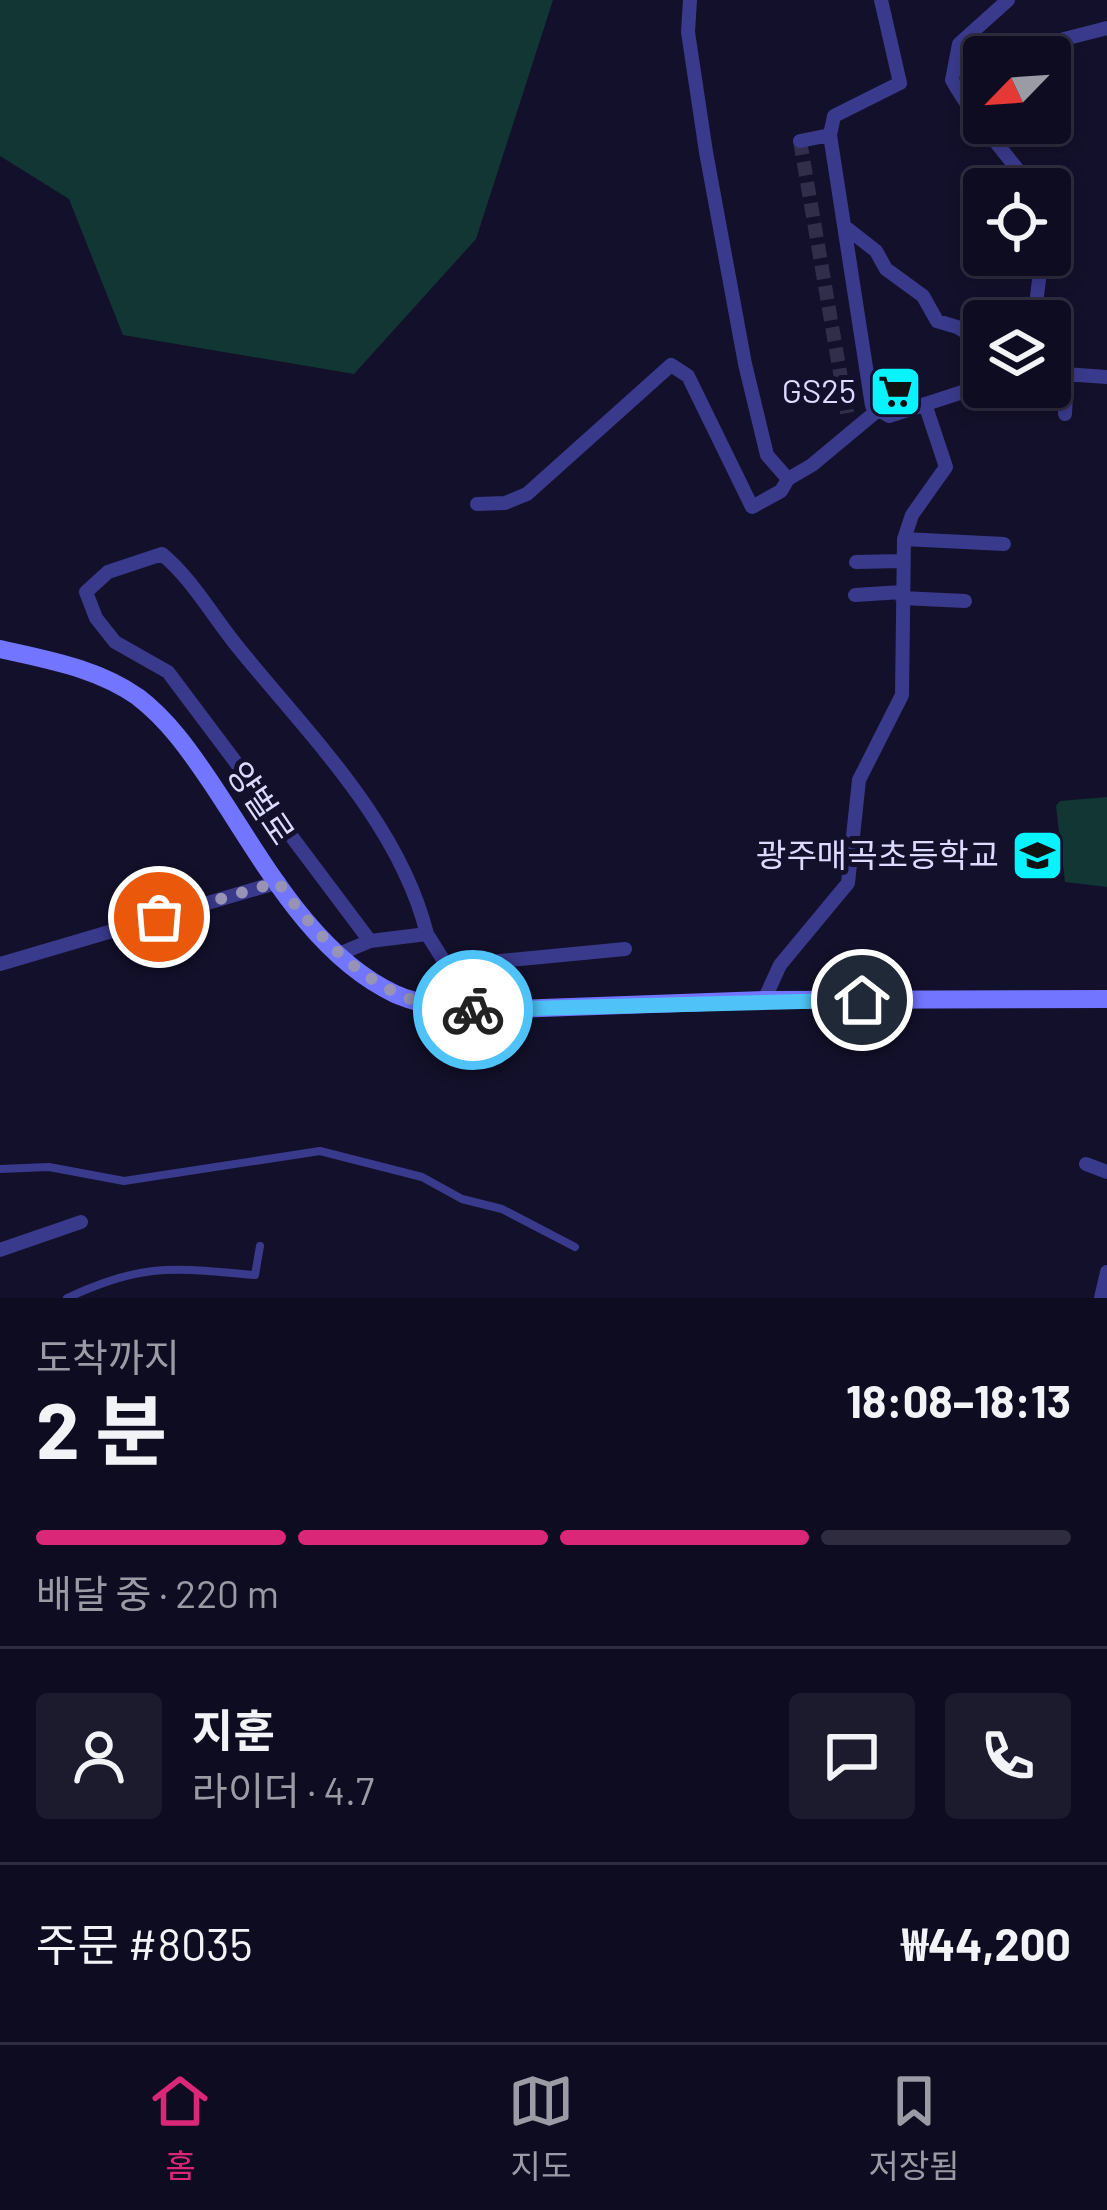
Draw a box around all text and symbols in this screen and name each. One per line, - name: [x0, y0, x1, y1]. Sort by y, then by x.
- north arrow: [963, 36, 1071, 144]
- map controls: [963, 36, 1071, 408]
- button: locate: [963, 168, 1071, 276]
- button: layers: [963, 300, 1071, 408]
- supermarket icon: GS25: [867, 363, 923, 419]
- place label: GS25: [782, 370, 856, 410]
- street label: 양벌로: [220, 753, 304, 851]
- school or university icon: 광주매곡초등학교: [1010, 827, 1066, 883]
- place label: 광주매곡초등학교: [756, 834, 999, 874]
- pin: [108, 866, 210, 968]
- icon: bag: [126, 884, 192, 950]
- pin: [811, 949, 913, 1051]
- courier: [413, 950, 533, 1070]
- icon: home: [829, 967, 895, 1033]
- icon: bike: [440, 977, 506, 1043]
- text: 도착까지: [36, 1333, 180, 1380]
- text: 18:08–18:13: [846, 1373, 1071, 1427]
- text: 2 분: [36, 1381, 167, 1475]
- text: 배달 중 · 220 m: [36, 1569, 279, 1616]
- button: person: [36, 1693, 162, 1819]
- button: chat: [789, 1693, 915, 1819]
- button: phone: [945, 1693, 1071, 1819]
- text: 지훈: [192, 1702, 275, 1756]
- text: 라이더 · 4.7: [192, 1766, 374, 1813]
- text: 주문 #8035: [36, 1916, 253, 1970]
- text: ₩44,200: [902, 1916, 1071, 1970]
- tab: 홈: [147, 2068, 213, 2188]
- tab: 지도: [508, 2068, 574, 2188]
- tab: 저장됨: [869, 2068, 960, 2188]

